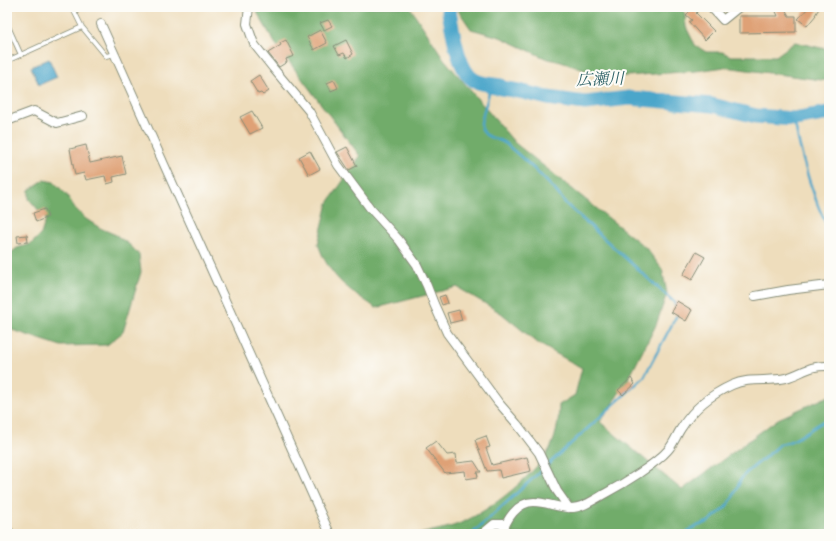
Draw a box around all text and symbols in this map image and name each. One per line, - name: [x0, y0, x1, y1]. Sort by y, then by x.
- water label: 広瀬川: [576, 69, 626, 93]

